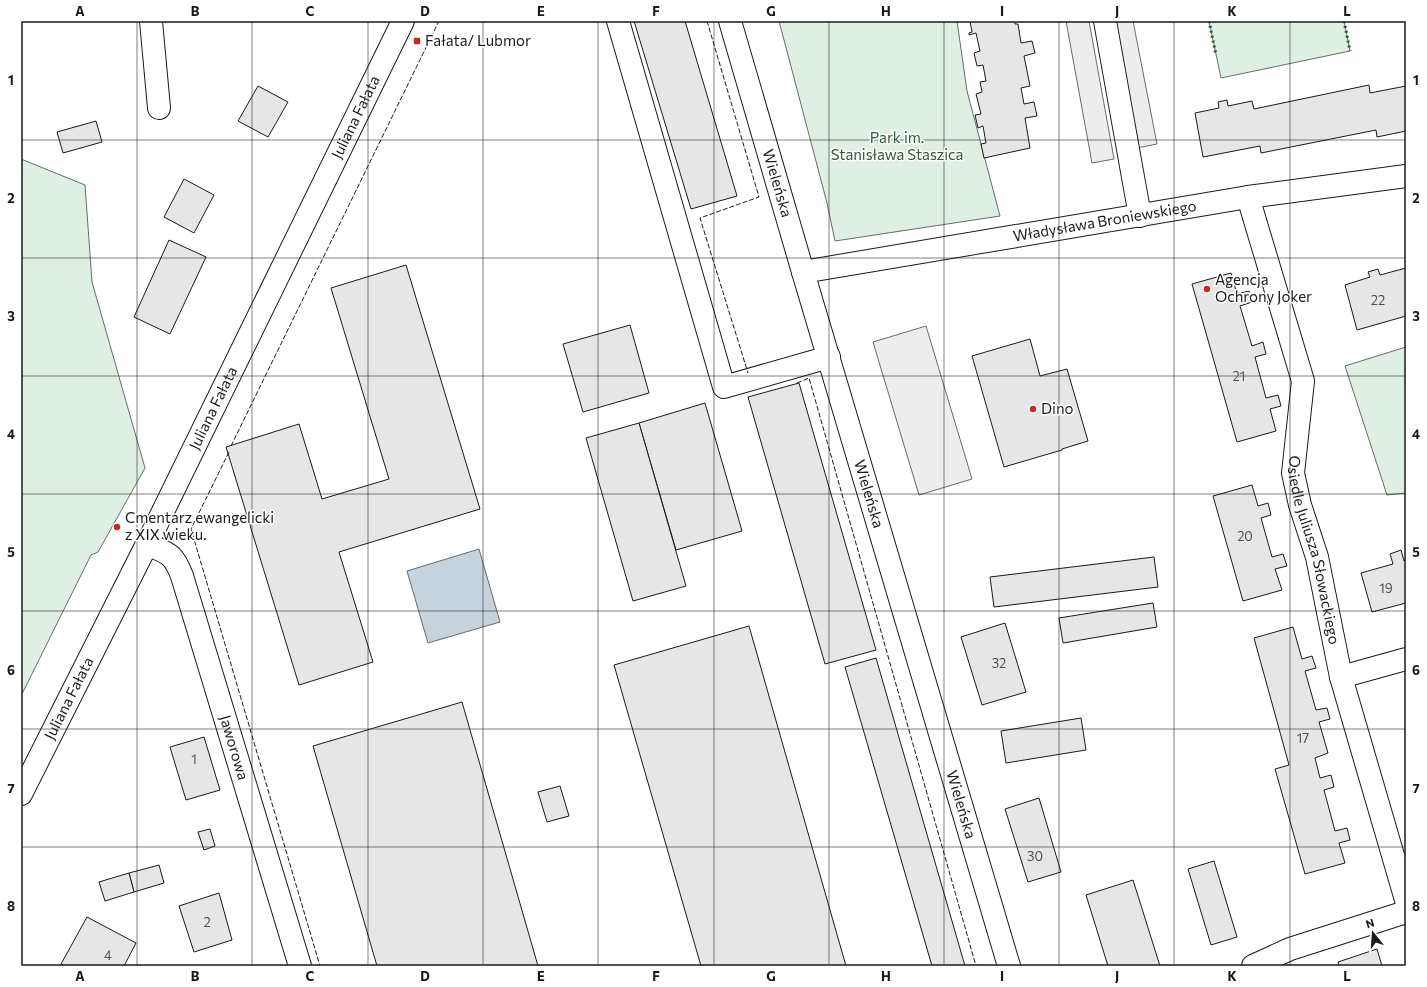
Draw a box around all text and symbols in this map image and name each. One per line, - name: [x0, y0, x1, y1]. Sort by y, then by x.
- text: A: [75, 3, 85, 19]
- text: B: [191, 3, 200, 19]
- text: C: [306, 3, 315, 19]
- text: D: [420, 3, 430, 19]
- text: E: [537, 3, 545, 19]
- text: F: [652, 3, 660, 19]
- text: G: [766, 3, 776, 19]
- text: H: [881, 3, 891, 19]
- text: I: [1000, 3, 1004, 19]
- text: J: [1115, 3, 1119, 19]
- text: K: [1227, 3, 1237, 19]
- text: L: [1343, 3, 1351, 19]
- place label: Fałata/ Lubmor: [425, 31, 531, 49]
- marker: Fałata/ Lubmor: [412, 36, 422, 46]
- text: 1: [8, 72, 14, 88]
- street label: Juliana Fałata: [327, 72, 383, 161]
- text: 1: [1413, 72, 1419, 88]
- park label: Park im. Stanisława Staszica: [831, 128, 963, 163]
- street label: Wieleńska: [760, 147, 797, 219]
- text: 2: [7, 190, 15, 206]
- text: 2: [1412, 190, 1420, 206]
- street label: Władysława Broniewskiego: [1012, 196, 1198, 244]
- place label: Agencja Ochrony Joker: [1215, 270, 1312, 305]
- marker: Agencja Ochrony Joker: [1202, 284, 1212, 294]
- house number: 22: [1371, 292, 1385, 308]
- text: 3: [7, 308, 15, 324]
- text: 3: [1412, 308, 1420, 324]
- street label: Juliana Fałata: [185, 363, 240, 452]
- house number: 21: [1233, 368, 1245, 384]
- place label: Dino: [1041, 399, 1073, 417]
- marker: Dino: [1028, 404, 1038, 414]
- text: 4: [7, 426, 15, 442]
- text: 4: [1412, 426, 1420, 442]
- street label: Osiedle Juliusza Słowackiego: [1285, 455, 1344, 646]
- street label: Wieleńska: [851, 457, 888, 530]
- place label: Cmentarz ewangelicki z XIX wieku.: [125, 508, 274, 543]
- marker: Cmentarz ewangelicki z XIX wieku.: [112, 522, 122, 532]
- house number: 20: [1237, 528, 1253, 544]
- text: 5: [7, 544, 15, 560]
- text: 5: [1412, 544, 1420, 560]
- house number: 19: [1379, 580, 1393, 596]
- street label: Juliana Fałata: [40, 654, 97, 742]
- house number: 32: [992, 655, 1006, 671]
- text: 6: [7, 662, 15, 678]
- text: 6: [1412, 662, 1420, 678]
- street label: Jaworowa: [217, 713, 253, 782]
- house number: 17: [1297, 730, 1309, 746]
- house number: 1: [191, 751, 197, 767]
- street label: Wieleńska: [943, 768, 981, 841]
- text: 7: [7, 780, 15, 796]
- text: 7: [1412, 780, 1420, 796]
- house number: 30: [1027, 848, 1043, 864]
- text: 8: [7, 898, 15, 914]
- text: 8: [1412, 898, 1420, 914]
- north arrow: [1353, 913, 1393, 953]
- house number: 2: [203, 914, 211, 930]
- text: N: [1364, 916, 1376, 930]
- house number: 4: [104, 947, 112, 963]
- text: A: [75, 968, 85, 984]
- text: B: [191, 968, 200, 984]
- text: C: [306, 968, 315, 984]
- text: D: [420, 968, 430, 984]
- text: E: [537, 968, 545, 984]
- text: F: [652, 968, 660, 984]
- text: G: [766, 968, 776, 984]
- text: H: [881, 968, 891, 984]
- text: I: [1000, 968, 1004, 984]
- text: J: [1115, 968, 1119, 984]
- text: K: [1227, 968, 1237, 984]
- text: L: [1343, 968, 1351, 984]

